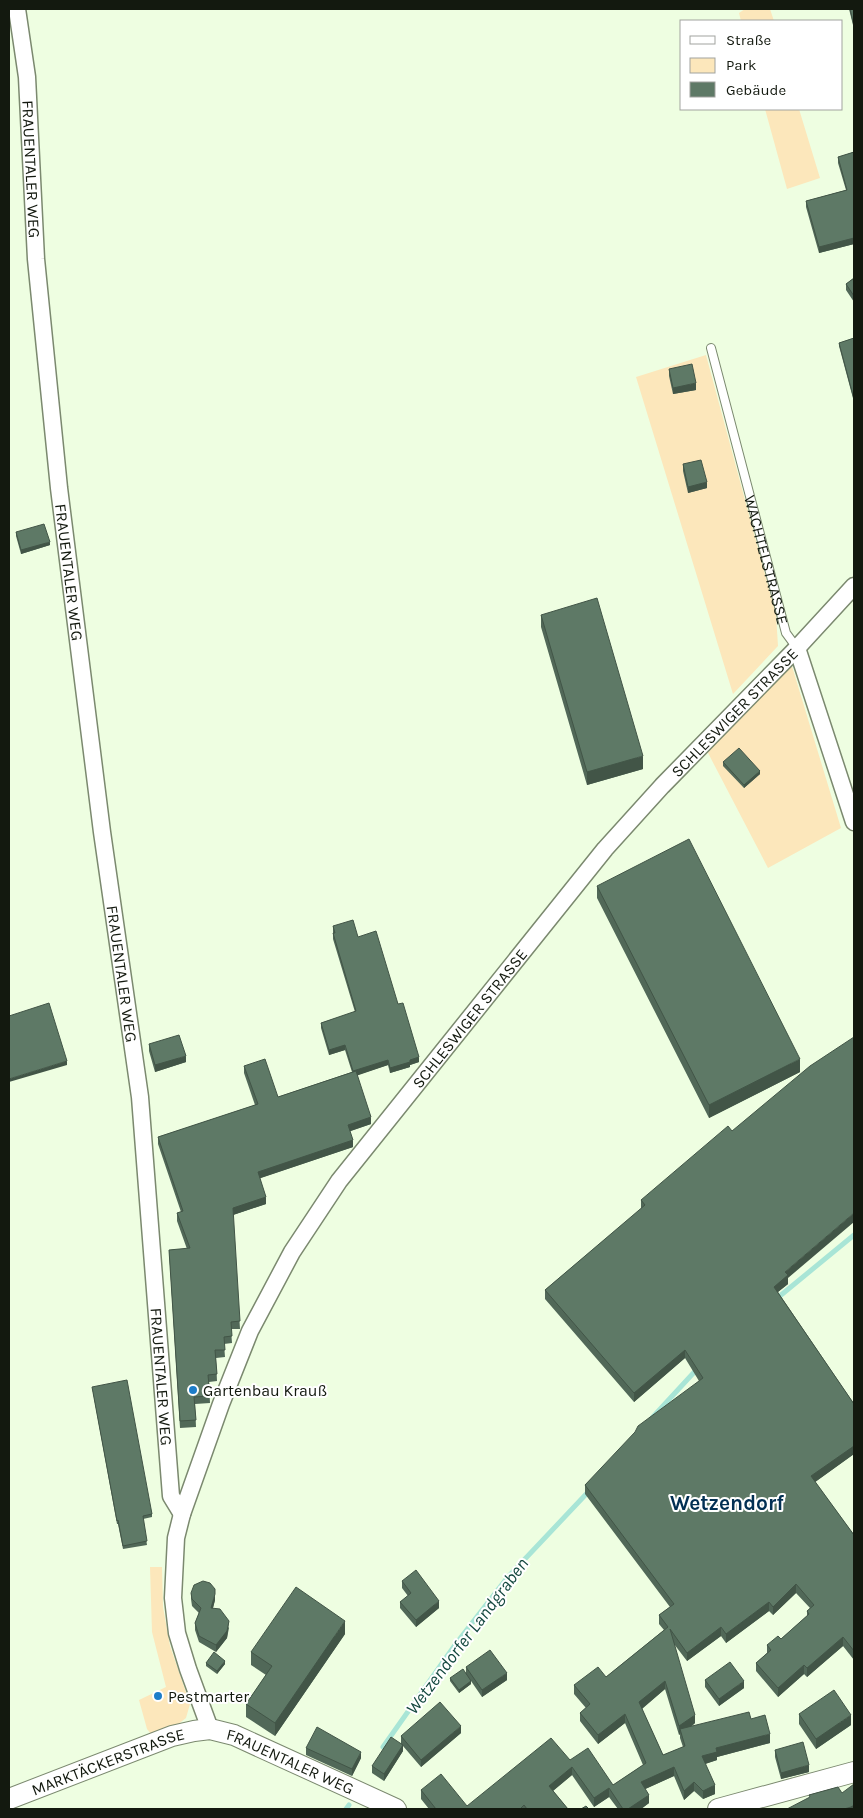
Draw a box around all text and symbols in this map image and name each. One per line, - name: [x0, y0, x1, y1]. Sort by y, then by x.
- legend: [680, 20, 843, 110]
- text: Straße: [726, 31, 771, 49]
- text: Park: [726, 56, 756, 74]
- text: Gebäude: [726, 81, 786, 99]
- street label: FRAUENTALER WEG: [19, 100, 44, 239]
- street label: WACHTELSTRASSE: [741, 493, 793, 627]
- street label: FRAUENTALER WEG: [52, 503, 88, 642]
- street label: SCHLESWIGER STRASSE: [667, 644, 801, 781]
- street label: FRAUENTALER WEG: [103, 904, 142, 1043]
- street label: SCHLESWIGER STRASSE: [408, 945, 531, 1092]
- street label: FRAUENTALER WEG: [147, 1307, 177, 1446]
- place label: Gartenbau Krauß: [203, 1381, 327, 1400]
- marker: Gartenbau Krauß: [187, 1384, 199, 1396]
- district label: Wetzendorf: [670, 1491, 784, 1515]
- water label: Wetzendorfer Landgraben: [401, 1553, 533, 1719]
- place label: Pestmarter: [168, 1687, 249, 1706]
- marker: Pestmarter: [152, 1690, 164, 1702]
- street label: MARKTÄCKERSTRASSE: [29, 1724, 186, 1799]
- street label: FRAUENTALER WEG: [225, 1724, 357, 1798]

